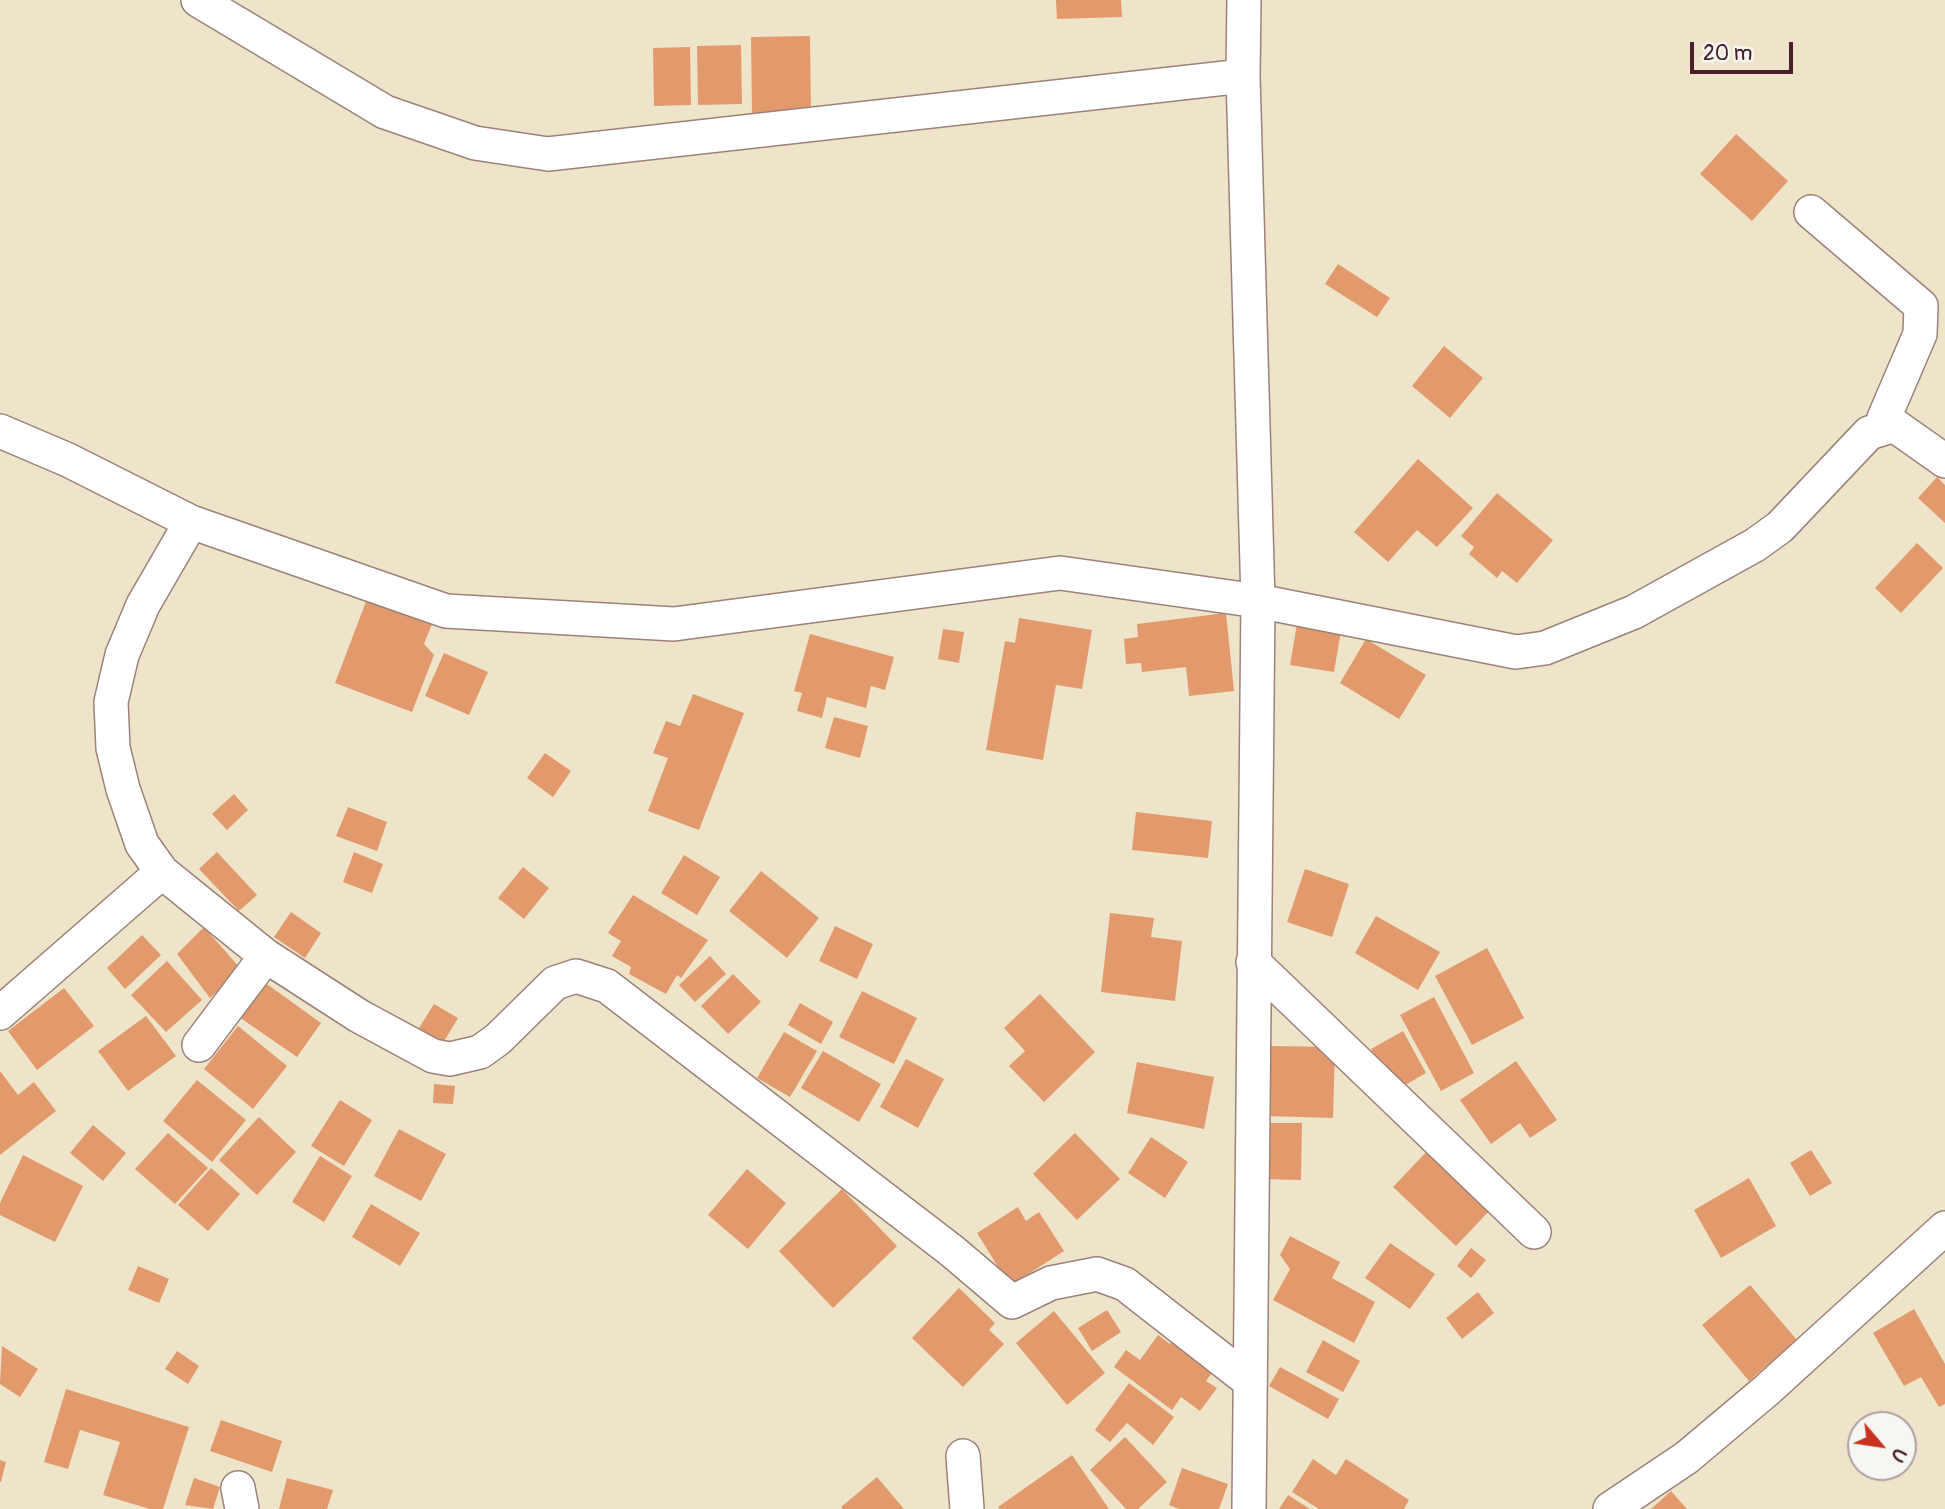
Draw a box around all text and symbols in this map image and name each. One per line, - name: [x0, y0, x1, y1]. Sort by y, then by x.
- scale bar: [1693, 28, 1796, 72]
- text: 20 m: [1703, 40, 1752, 67]
- north arrow: [1847, 1411, 1917, 1481]
- text: U: [1885, 1444, 1912, 1467]

